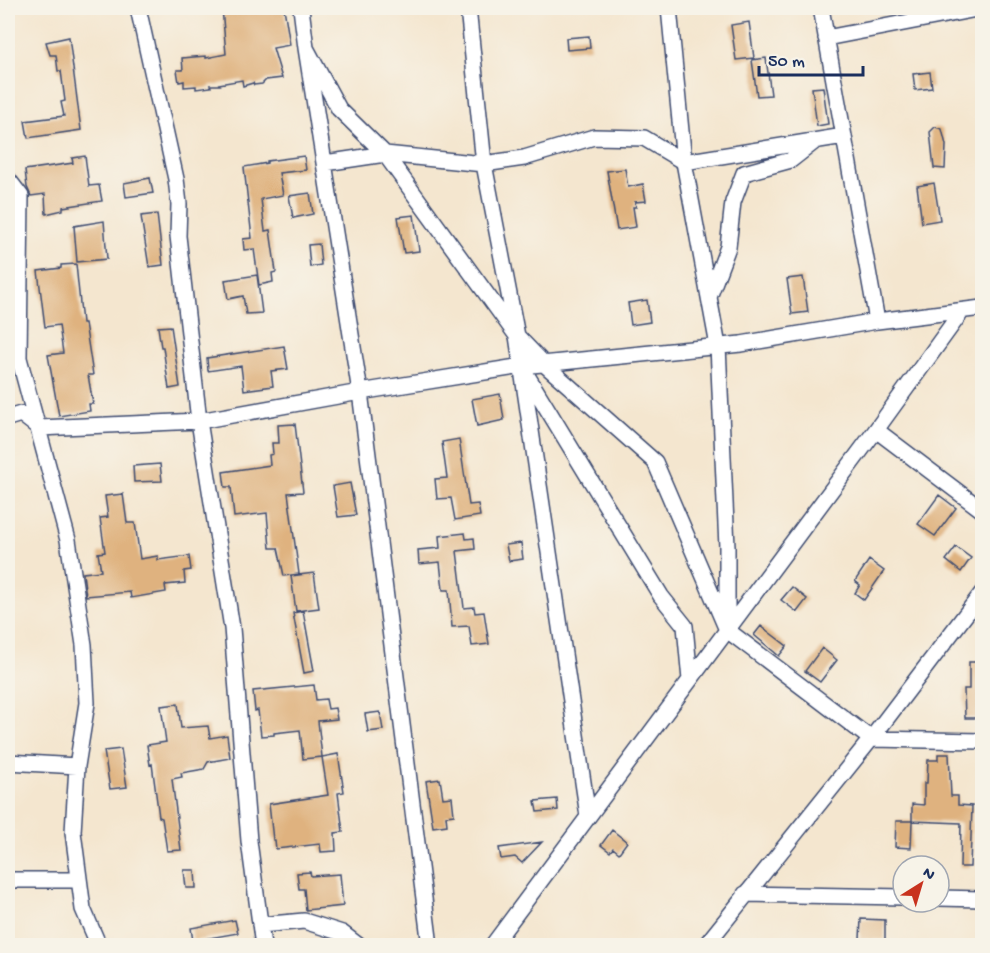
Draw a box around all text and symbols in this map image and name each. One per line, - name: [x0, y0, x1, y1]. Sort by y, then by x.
- scale bar: [759, 39, 862, 77]
- text: 50 m: [768, 52, 805, 73]
- north arrow: [891, 854, 951, 914]
- text: N: [918, 864, 938, 886]

